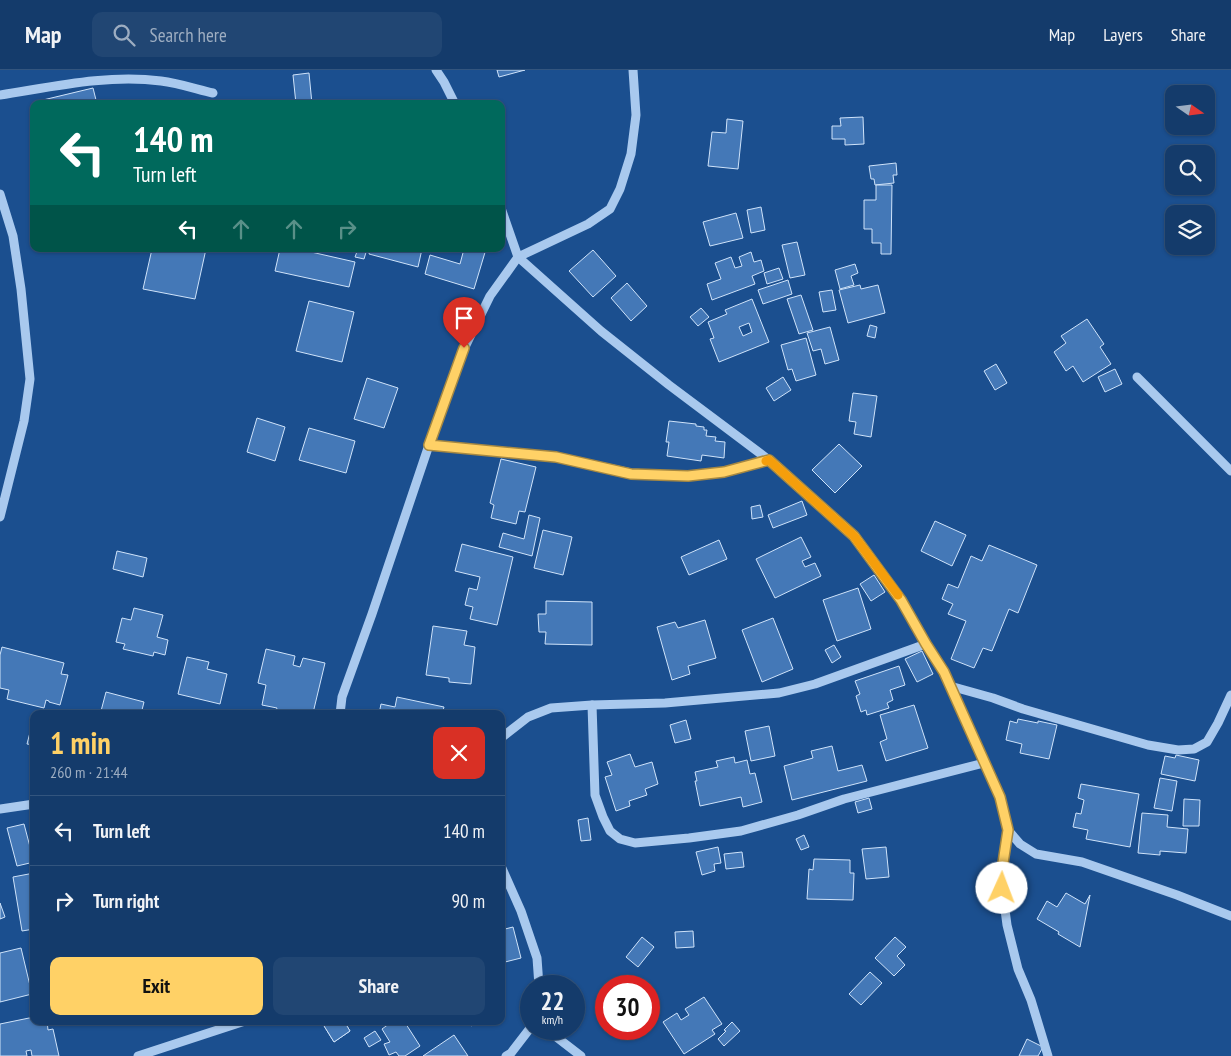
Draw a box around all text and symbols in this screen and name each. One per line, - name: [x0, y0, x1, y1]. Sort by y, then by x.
- search box: [92, 12, 442, 57]
- text: Map: [25, 19, 62, 50]
- icon: search: [110, 21, 138, 49]
- text: Search here: [150, 23, 227, 47]
- text: Map: [1049, 23, 1075, 46]
- text: Layers: [1103, 23, 1143, 46]
- text: Share: [1171, 23, 1206, 46]
- north arrow: [1165, 85, 1215, 135]
- map controls: [1165, 85, 1215, 255]
- text: 140 m: [133, 116, 214, 162]
- icon: left: [50, 120, 115, 185]
- button: search: [1165, 145, 1215, 195]
- text: Turn left: [133, 160, 197, 188]
- button: layers: [1165, 205, 1215, 255]
- icon: left: [174, 215, 202, 243]
- icon: ahead: [227, 215, 255, 243]
- icon: ahead: [280, 215, 308, 243]
- icon: right: [333, 215, 361, 243]
- pin: [443, 297, 485, 348]
- icon: arrive: [450, 304, 478, 332]
- text: 1 min: [50, 723, 111, 762]
- button: close: [433, 727, 485, 779]
- text: 260 m · 21:44: [50, 762, 128, 782]
- icon: left: [50, 817, 78, 845]
- text: Turn left: [93, 819, 150, 843]
- text: 140 m: [443, 819, 485, 843]
- position arrow: [975, 861, 1027, 913]
- icon: right: [50, 887, 78, 915]
- text: Turn right: [93, 889, 159, 913]
- text: 90 m: [452, 889, 485, 913]
- button: Exit: [50, 957, 263, 1015]
- button: Share: [273, 957, 485, 1015]
- speed limit sign: 30: [595, 975, 660, 1040]
- text: 22: [541, 985, 564, 1017]
- text: km/h: [542, 1012, 563, 1027]

